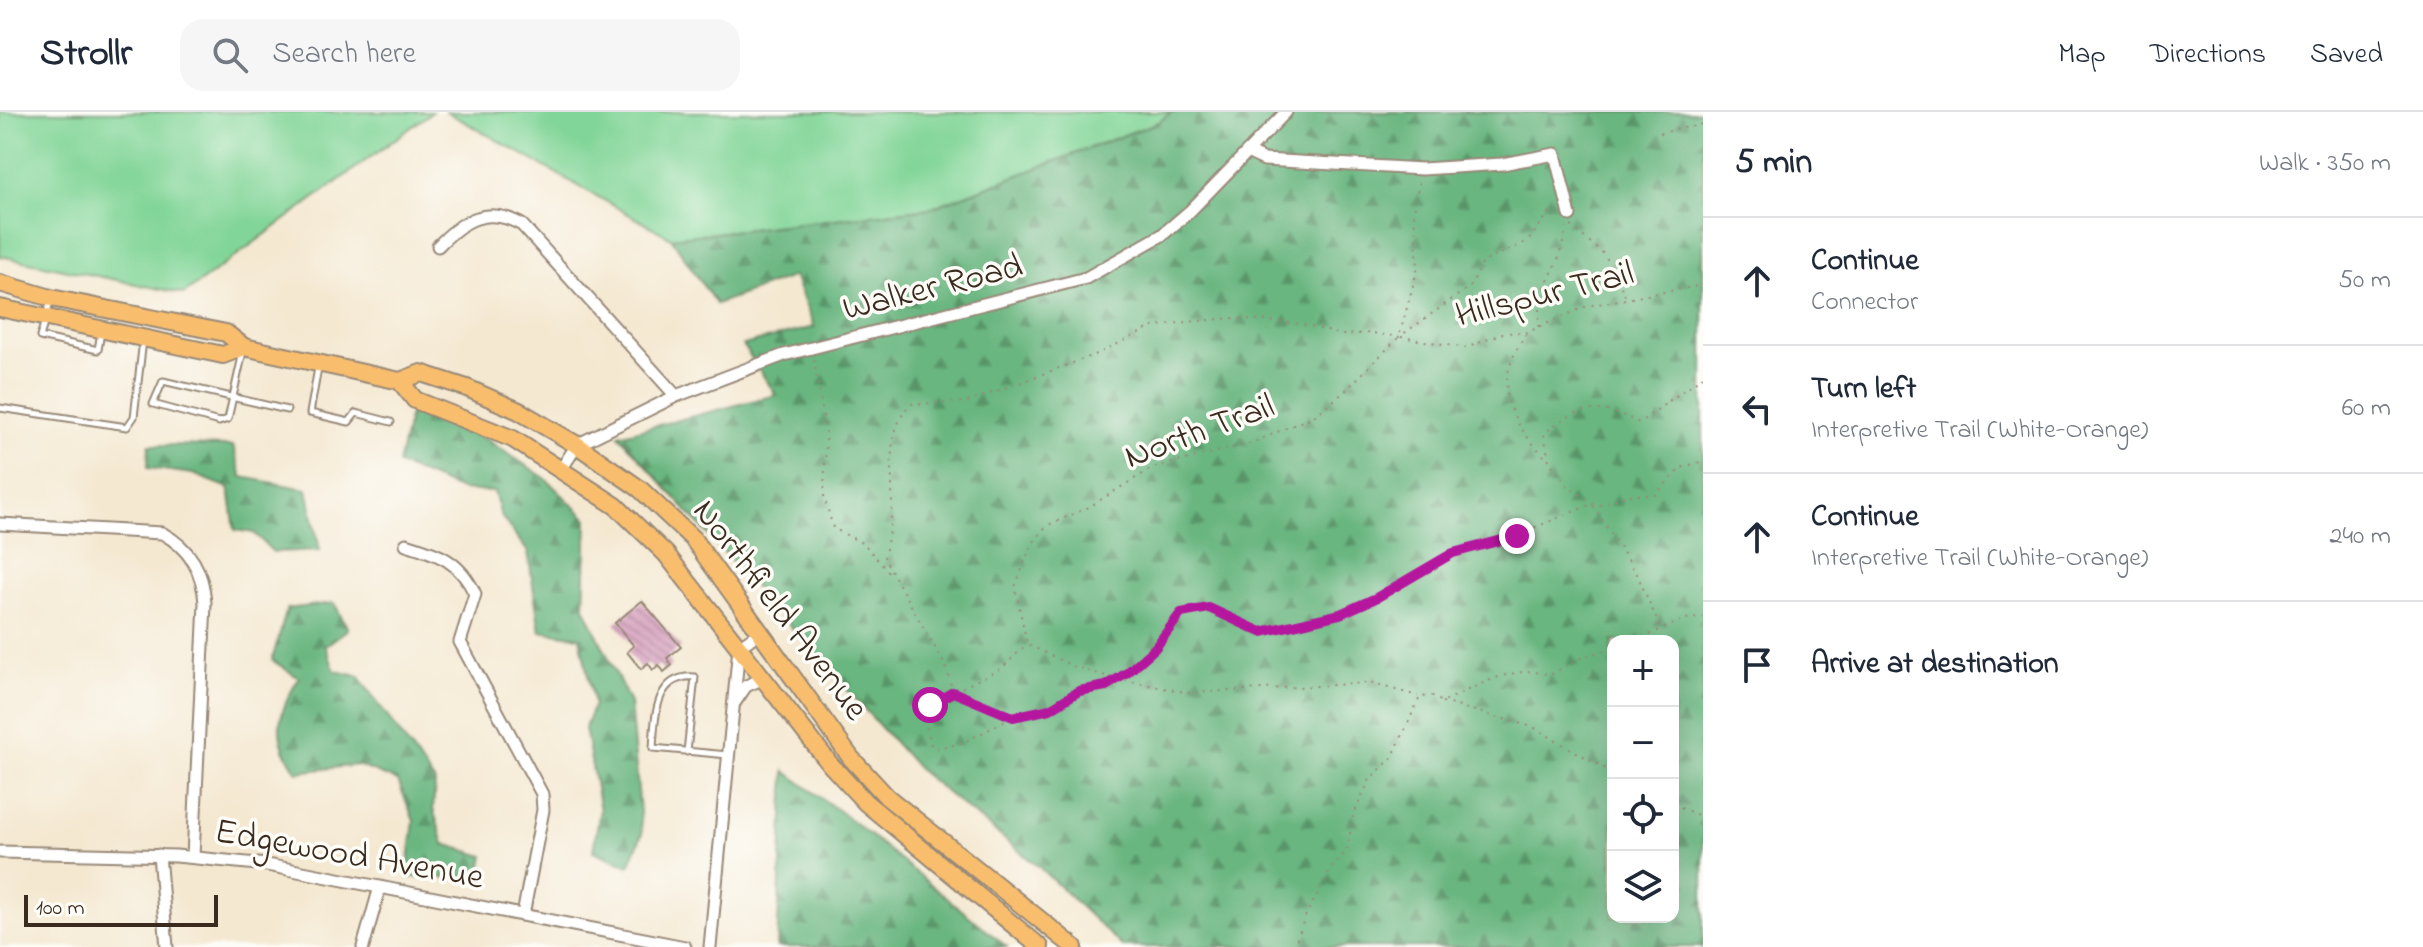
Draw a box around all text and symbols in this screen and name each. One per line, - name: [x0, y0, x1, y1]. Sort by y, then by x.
- search box: [180, 19, 740, 91]
- text: Strollr: [40, 27, 132, 83]
- icon: search: [208, 33, 252, 77]
- text: Search here: [272, 33, 416, 77]
- text: Map: [2058, 35, 2106, 76]
- text: Directions: [2150, 35, 2266, 76]
- text: Saved: [2310, 35, 2383, 76]
- text: 5 min: [1735, 139, 1812, 189]
- text: Walk · 350 m: [2259, 145, 2391, 183]
- text: Continue: [1811, 240, 1919, 284]
- street label: Walker Road: [837, 241, 1029, 337]
- street label: Hillspur Trail: [1450, 248, 1640, 344]
- icon: ahead: [1735, 259, 1779, 303]
- text: 50 m: [2338, 262, 2391, 300]
- text: Connector: [1811, 284, 1918, 322]
- text: Turn left: [1811, 368, 1916, 412]
- street label: North Trail: [1118, 381, 1282, 485]
- icon: left: [1735, 387, 1779, 431]
- text: 60 m: [2342, 390, 2391, 428]
- text: Interpretive Trail (White-Orange): [1811, 412, 2148, 450]
- street label: Northfield Avenue: [678, 489, 881, 734]
- text: Continue: [1811, 496, 1919, 540]
- icon: ahead: [1735, 515, 1779, 559]
- route end: [1499, 518, 1535, 554]
- text: 240 m: [2329, 518, 2391, 556]
- text: Interpretive Trail (White-Orange): [1811, 540, 2148, 578]
- map controls: [1607, 635, 1679, 923]
- button: +: [1607, 635, 1679, 707]
- icon: arrive: [1735, 643, 1779, 687]
- text: Arrive at destination: [1811, 643, 2059, 687]
- route start: [912, 687, 948, 723]
- button: −: [1607, 707, 1679, 779]
- button: locate: [1607, 779, 1679, 851]
- street label: Edgewood Avenue: [210, 806, 488, 906]
- button: layers: [1607, 851, 1679, 923]
- scale bar: [24, 891, 218, 927]
- text: 100 m: [36, 893, 85, 925]

